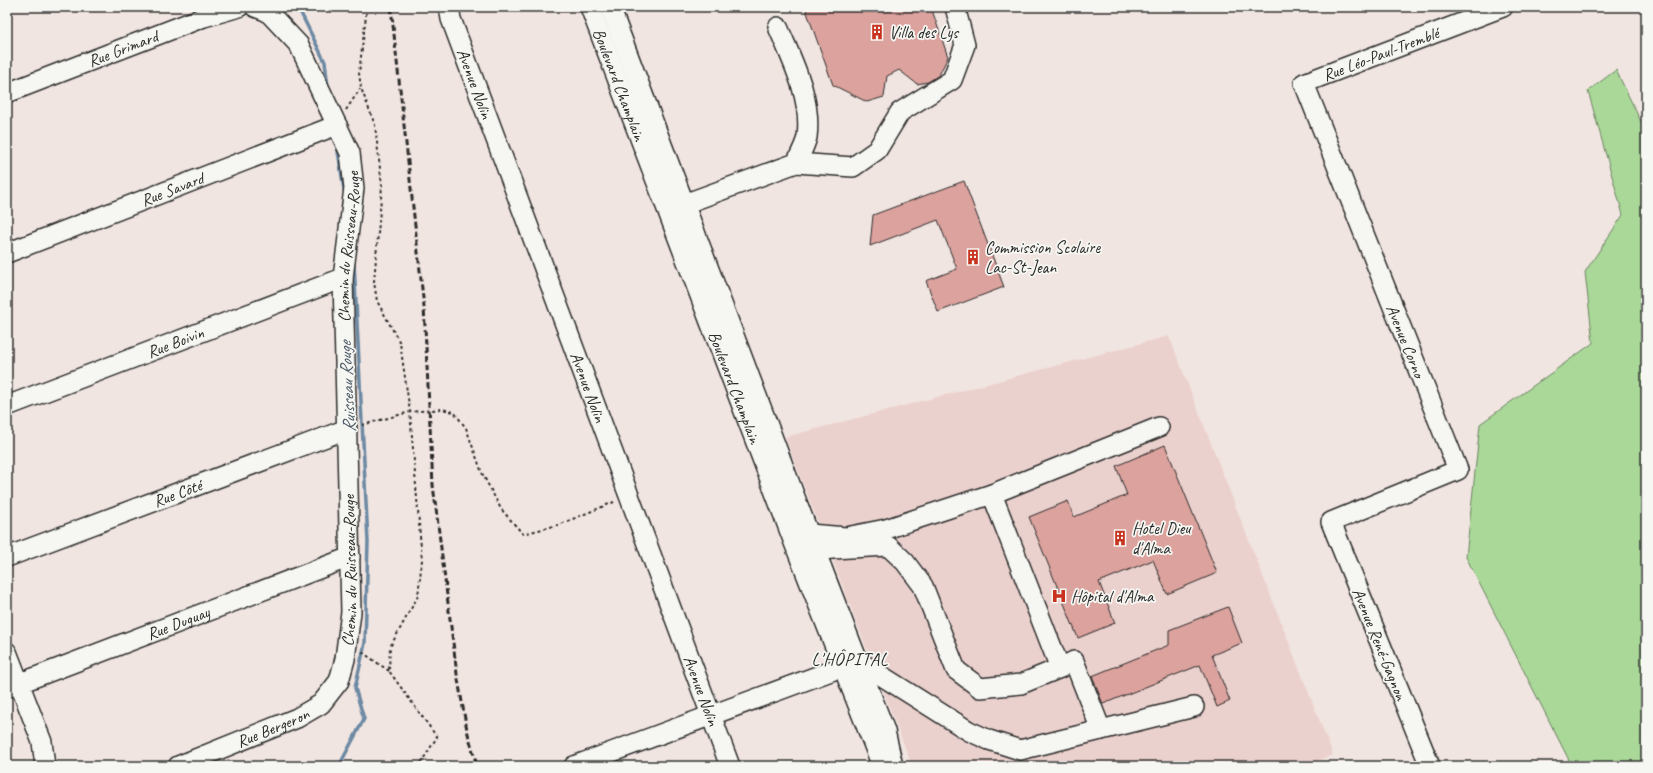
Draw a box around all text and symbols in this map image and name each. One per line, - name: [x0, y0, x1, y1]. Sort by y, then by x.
- place label: Villa des Lys: [889, 22, 960, 43]
- street label: Rue Léo-Paul-Tremblé: [1320, 22, 1444, 86]
- building icon: Villa des Lys: [868, 23, 886, 41]
- street label: Rue Grimard: [85, 25, 163, 72]
- street label: Boulevard Champlain: [588, 25, 651, 145]
- street label: Avenue Nolin: [452, 46, 498, 123]
- street label: Rue Savard: [138, 167, 209, 211]
- street label: Chemin du Ruisseau-Rouge: [333, 169, 365, 322]
- place label: Commission Scolaire Lac-St-Jean: [985, 237, 1101, 278]
- building icon: Commission Scolaire Lac-St-Jean: [964, 248, 982, 266]
- street label: Avenue Corno: [1381, 302, 1430, 383]
- street label: Rue Boivin: [144, 322, 207, 363]
- street label: Boulevard Champlain: [703, 328, 766, 448]
- water label: Ruisseau Rouge: [333, 338, 360, 433]
- street label: Avenue Nolin: [565, 349, 611, 426]
- street label: Rue Côté: [150, 474, 207, 512]
- street label: Chemin du Ruisseau-Rouge: [337, 493, 362, 647]
- place label: Hotel Dieu d'Alma: [1132, 518, 1192, 559]
- building icon: Hotel Dieu d'Alma: [1111, 529, 1129, 547]
- street label: Avenue René-Gagnon: [1347, 585, 1412, 705]
- place label: Hôpital d'Alma: [1071, 586, 1155, 607]
- hospital icon: Hôpital d'Alma: [1050, 587, 1068, 605]
- street label: Rue Duguay: [144, 601, 214, 645]
- district label: L'HÔPITAL: [811, 648, 889, 670]
- street label: Avenue Nolin: [679, 653, 724, 730]
- street label: Rue Bergeron: [233, 703, 314, 752]

